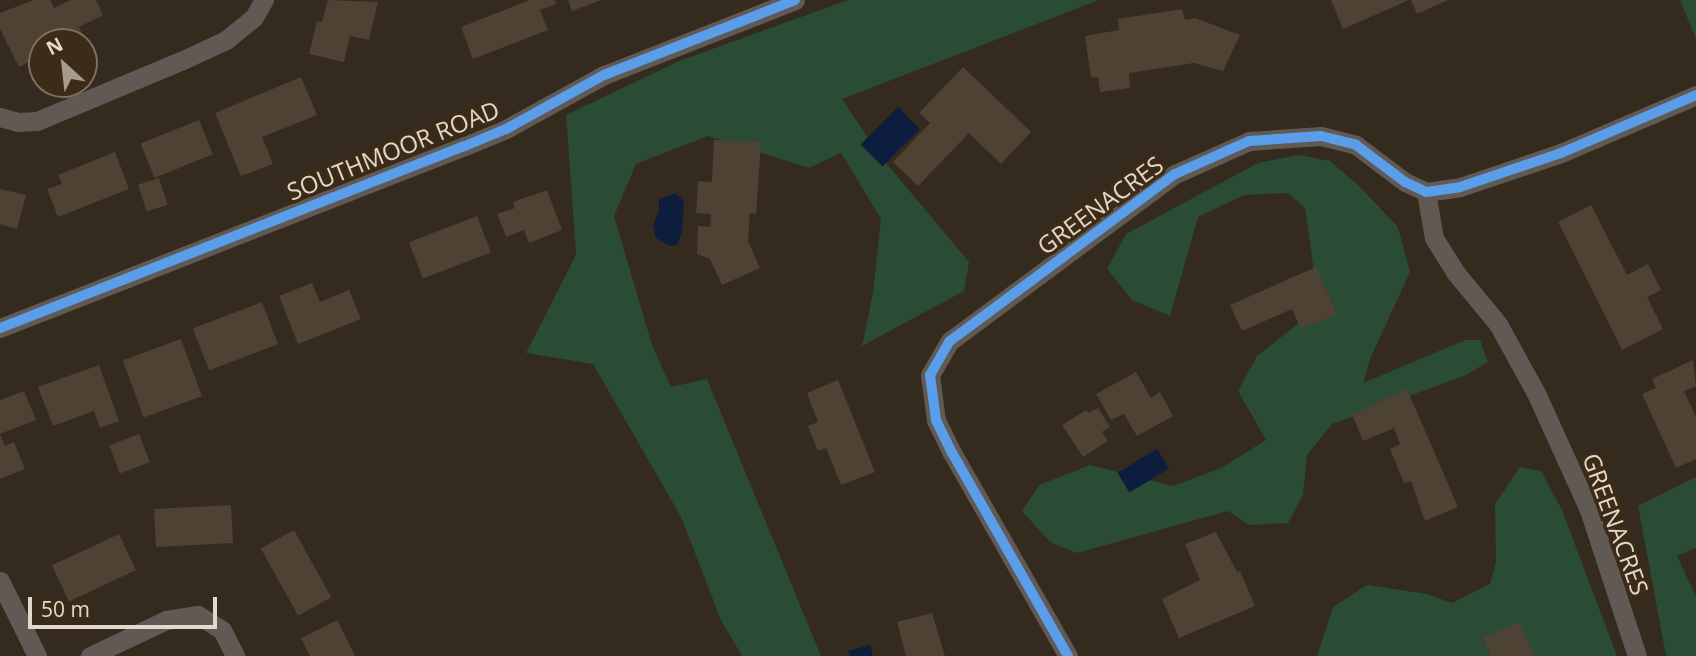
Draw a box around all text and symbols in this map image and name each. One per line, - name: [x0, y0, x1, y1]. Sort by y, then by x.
- north arrow: [28, 28, 98, 98]
- text: N: [42, 31, 67, 61]
- street label: SOUTHMOOR ROAD: [283, 94, 503, 206]
- street label: GREENACRES: [1031, 150, 1169, 260]
- street label: GREENACRES: [1577, 449, 1655, 599]
- scale bar: [32, 582, 220, 626]
- text: 50 m: [41, 595, 90, 623]

